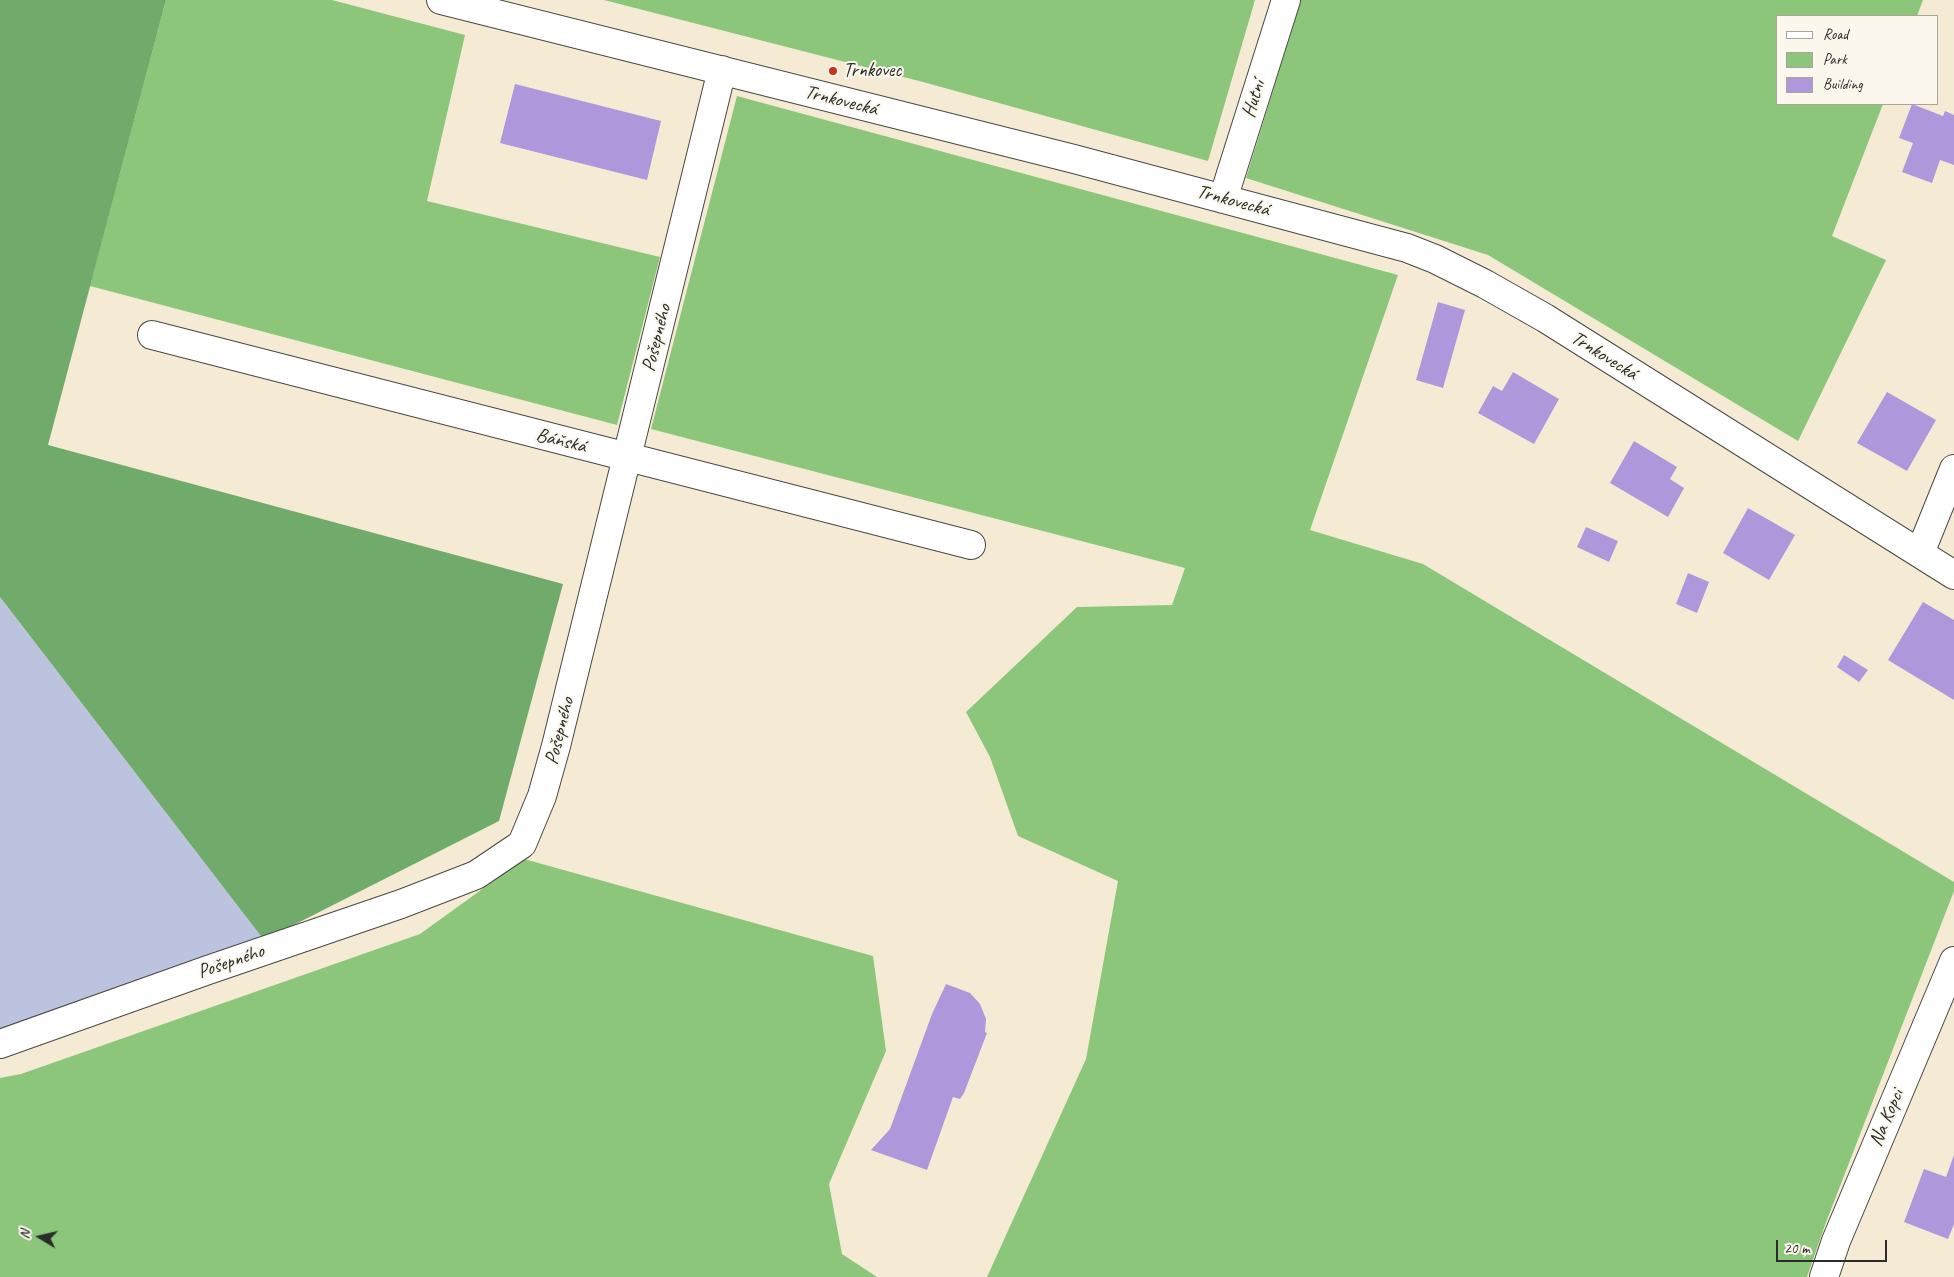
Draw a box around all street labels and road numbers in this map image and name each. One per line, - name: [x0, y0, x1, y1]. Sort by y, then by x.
- street label: Hutní: [1237, 77, 1271, 121]
- street label: Trnkovecká: [802, 80, 880, 122]
- street label: Trnkovecká: [1194, 180, 1272, 222]
- street label: Pošepného: [637, 302, 677, 374]
- street label: Trnkovecká: [1566, 326, 1642, 386]
- street label: Báňská: [533, 423, 589, 459]
- street label: Pošepného: [540, 695, 580, 767]
- street label: Pošepného: [195, 940, 267, 984]
- street label: Na Kopci: [1864, 1086, 1910, 1150]

